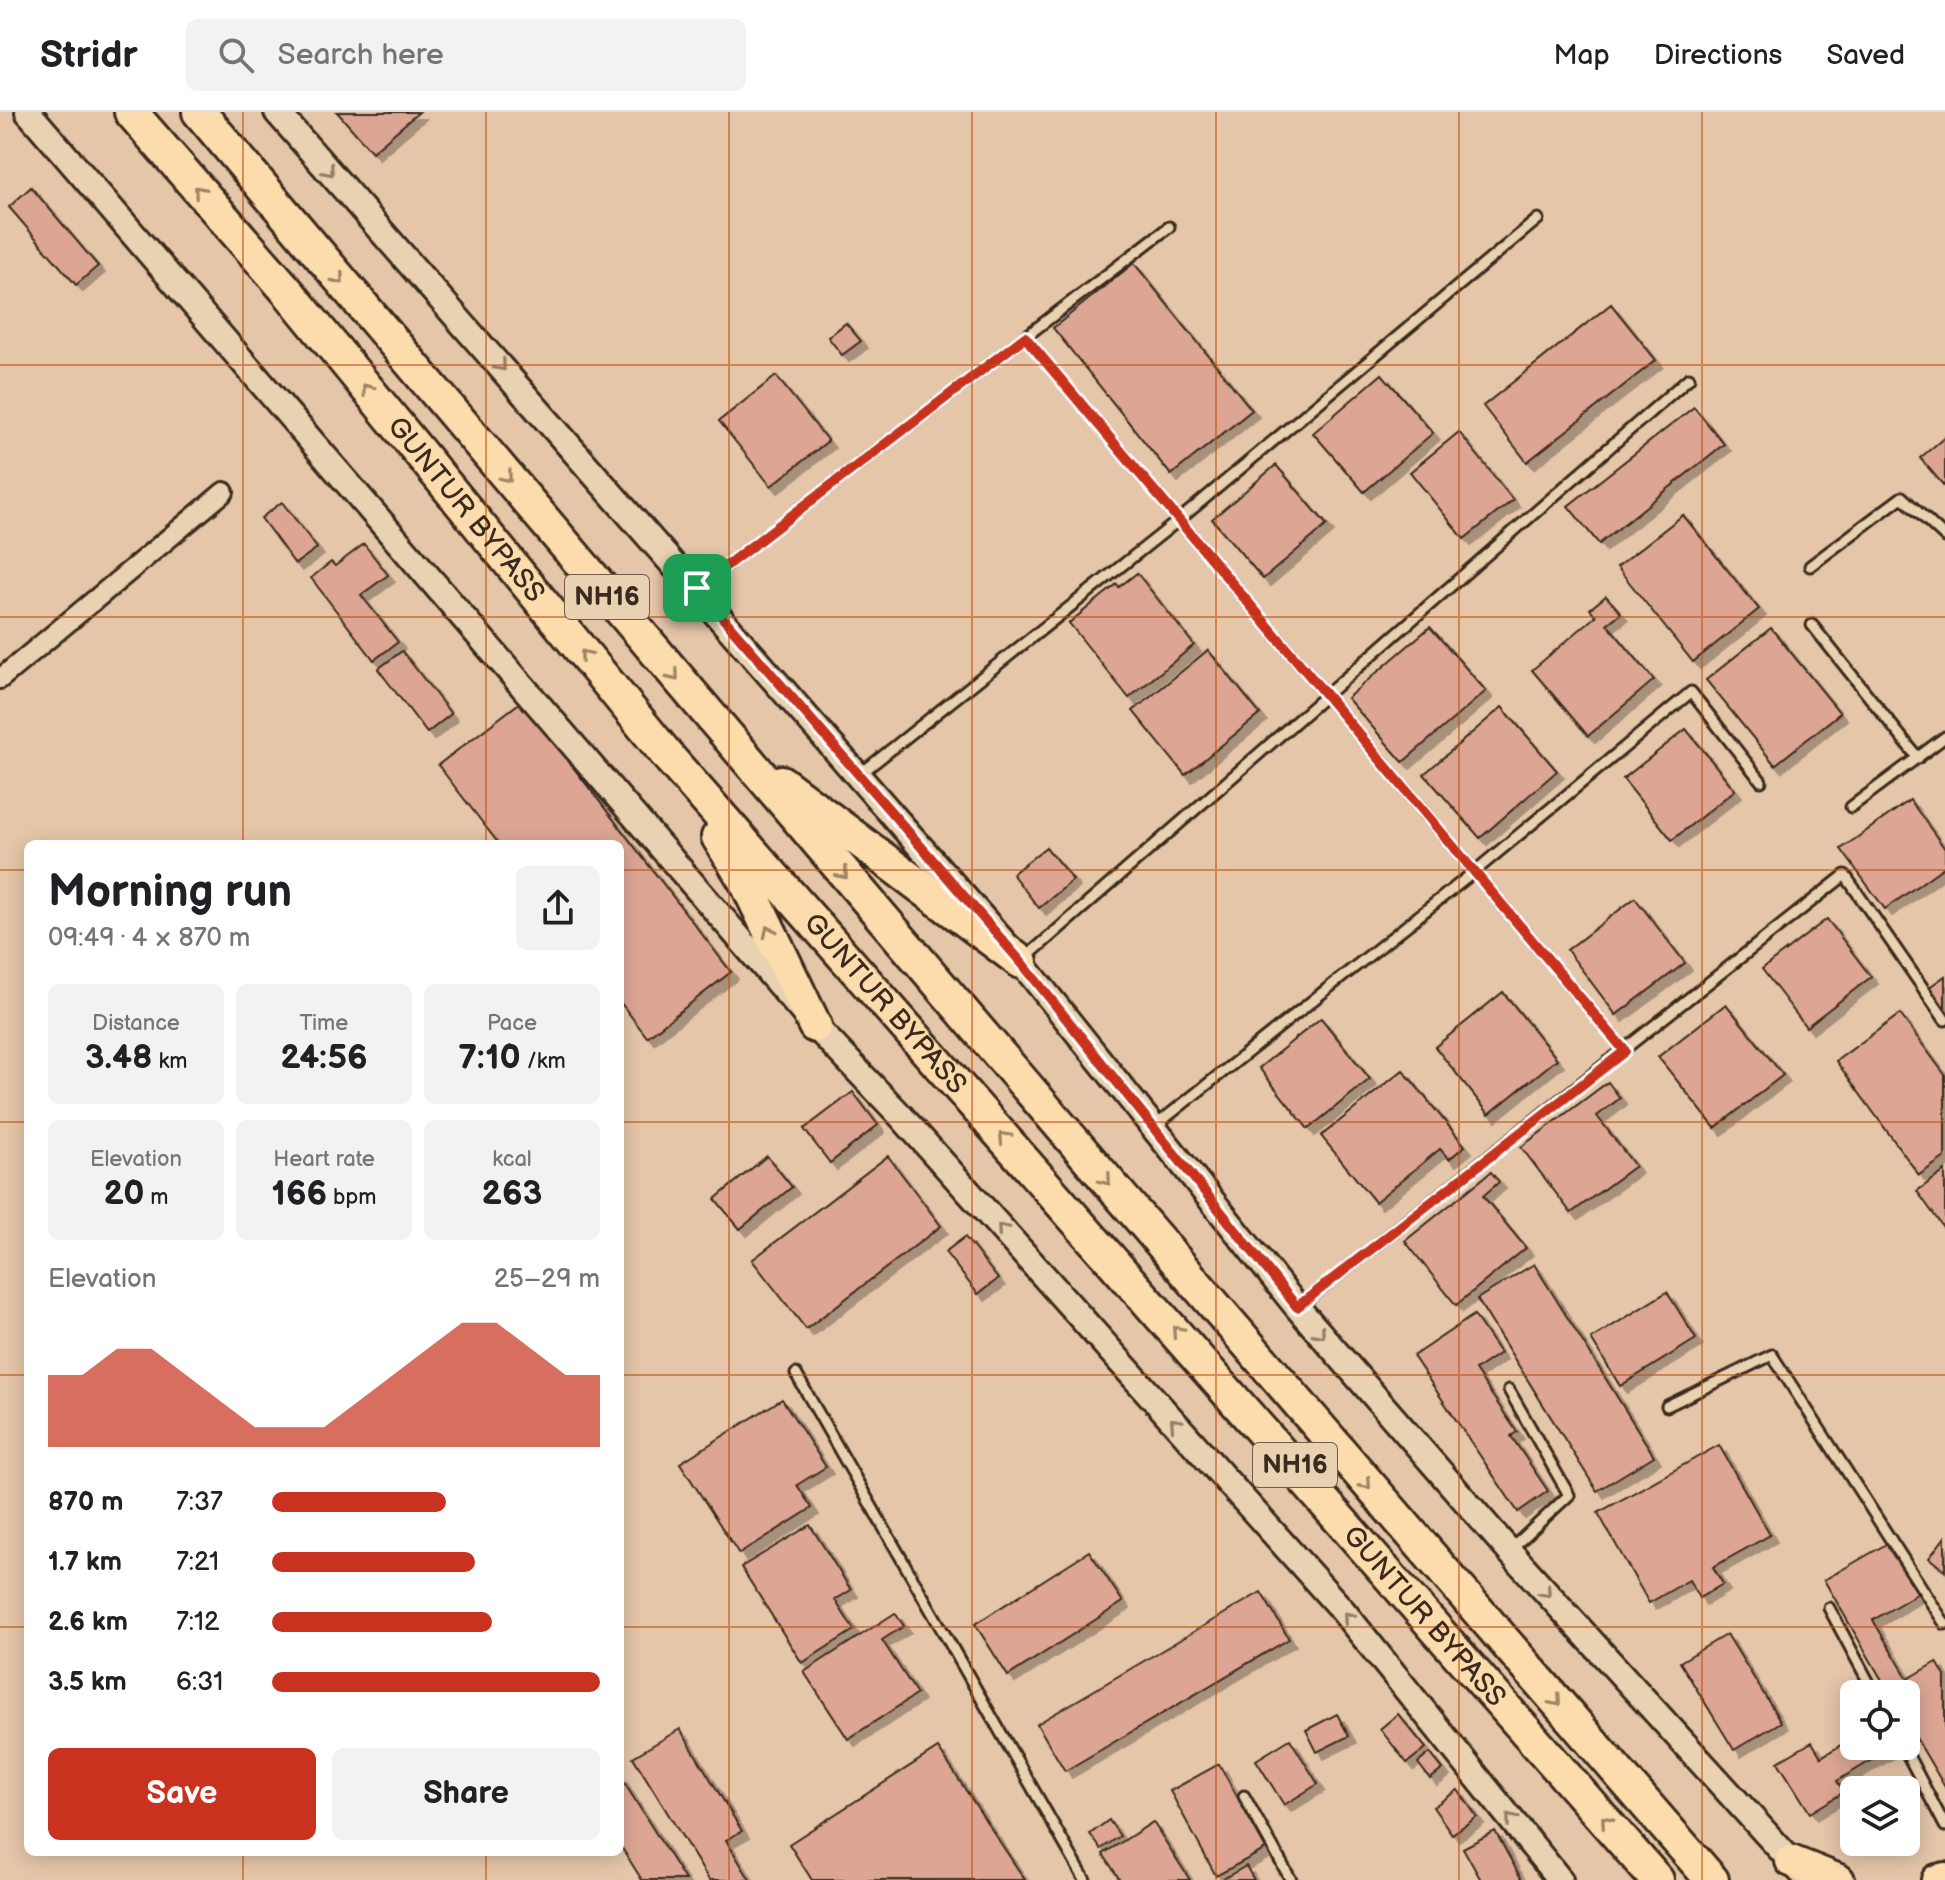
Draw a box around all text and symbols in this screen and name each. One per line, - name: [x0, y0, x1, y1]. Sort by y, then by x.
- search box: [186, 19, 746, 91]
- text: Stridr: [40, 33, 138, 78]
- icon: search: [214, 33, 258, 77]
- text: Search here: [278, 37, 444, 73]
- text: Map: [1553, 39, 1610, 72]
- text: Directions: [1654, 39, 1782, 72]
- text: Saved: [1826, 39, 1905, 72]
- one-way arrow: [319, 161, 334, 176]
- one-way arrow: [194, 185, 209, 200]
- one-way arrow: [329, 269, 344, 284]
- one-way arrow: [491, 356, 505, 371]
- one-way arrow: [362, 384, 377, 398]
- street label: GUNTUR BYPASS: [381, 410, 552, 609]
- one-way arrow: [497, 468, 512, 483]
- pin: [663, 554, 731, 622]
- icon: arrive: [675, 566, 719, 610]
- road number: NH16: [565, 575, 649, 619]
- one-way arrow: [580, 650, 595, 665]
- one-way arrow: [664, 667, 679, 682]
- one-way arrow: [834, 864, 848, 879]
- text: Morning run: [48, 866, 292, 919]
- button: share: [516, 866, 600, 950]
- street label: GUNTUR BYPASS: [797, 906, 974, 1101]
- text: 09:49 · 4 × 870 m: [48, 923, 250, 954]
- one-way arrow: [763, 924, 779, 939]
- text: Distance: [92, 1010, 180, 1037]
- text: Time: [300, 1010, 348, 1037]
- text: Pace: [487, 1010, 537, 1037]
- text: 3.48: [85, 1037, 152, 1078]
- text: 24:56: [280, 1037, 368, 1078]
- text: 7:10: [458, 1037, 521, 1078]
- text: km: [152, 1048, 187, 1075]
- text: /km: [521, 1048, 566, 1075]
- one-way arrow: [999, 1131, 1013, 1146]
- text: Elevation: [90, 1146, 182, 1173]
- text: Heart rate: [273, 1146, 375, 1173]
- text: kcal: [492, 1146, 532, 1173]
- one-way arrow: [1096, 1170, 1111, 1185]
- text: 20: [103, 1173, 144, 1214]
- text: 166: [272, 1173, 327, 1214]
- text: 263: [482, 1173, 542, 1214]
- text: m: [144, 1184, 169, 1211]
- text: bpm: [327, 1184, 376, 1211]
- one-way arrow: [997, 1224, 1011, 1239]
- text: Elevation: [48, 1264, 156, 1295]
- text: 25–29 m: [494, 1264, 600, 1295]
- one-way arrow: [1310, 1324, 1324, 1339]
- one-way arrow: [1172, 1325, 1186, 1340]
- one-way arrow: [1170, 1417, 1185, 1432]
- road number: NH16: [1253, 1443, 1337, 1487]
- one-way arrow: [1357, 1474, 1371, 1489]
- text: 870 m: [48, 1487, 123, 1518]
- text: 7:37: [176, 1487, 223, 1518]
- street label: GUNTUR BYPASS: [1336, 1519, 1513, 1713]
- text: 1.7 km: [48, 1547, 122, 1578]
- text: 7:21: [176, 1547, 219, 1578]
- one-way arrow: [1537, 1583, 1552, 1597]
- text: 2.6 km: [48, 1607, 128, 1638]
- text: 7:12: [176, 1607, 219, 1638]
- one-way arrow: [1343, 1612, 1358, 1626]
- text: 3.5 km: [48, 1667, 127, 1698]
- text: 6:31: [176, 1667, 223, 1698]
- map controls: [1840, 1680, 1920, 1856]
- button: locate: [1840, 1680, 1920, 1760]
- one-way arrow: [1546, 1691, 1560, 1706]
- button: Save: [48, 1748, 316, 1840]
- button: Share: [332, 1748, 600, 1840]
- button: layers: [1840, 1776, 1920, 1856]
- one-way arrow: [1507, 1813, 1521, 1828]
- one-way arrow: [1601, 1816, 1616, 1831]

